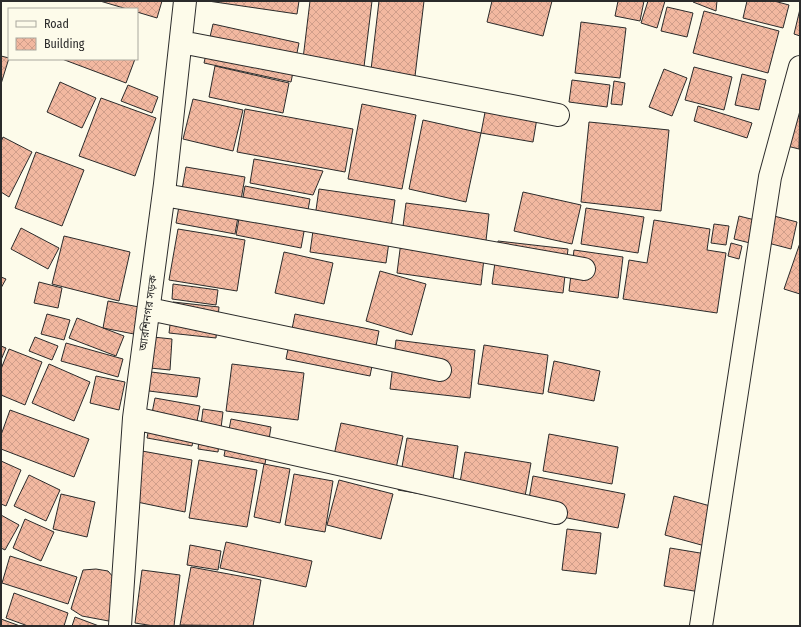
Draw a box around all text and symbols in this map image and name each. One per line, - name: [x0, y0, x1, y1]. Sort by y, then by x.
- legend: [8, 8, 138, 60]
- text: Road: [44, 17, 69, 31]
- text: Building: [44, 37, 85, 51]
- street label: আরশিনগর সড়ক: [136, 274, 160, 353]

